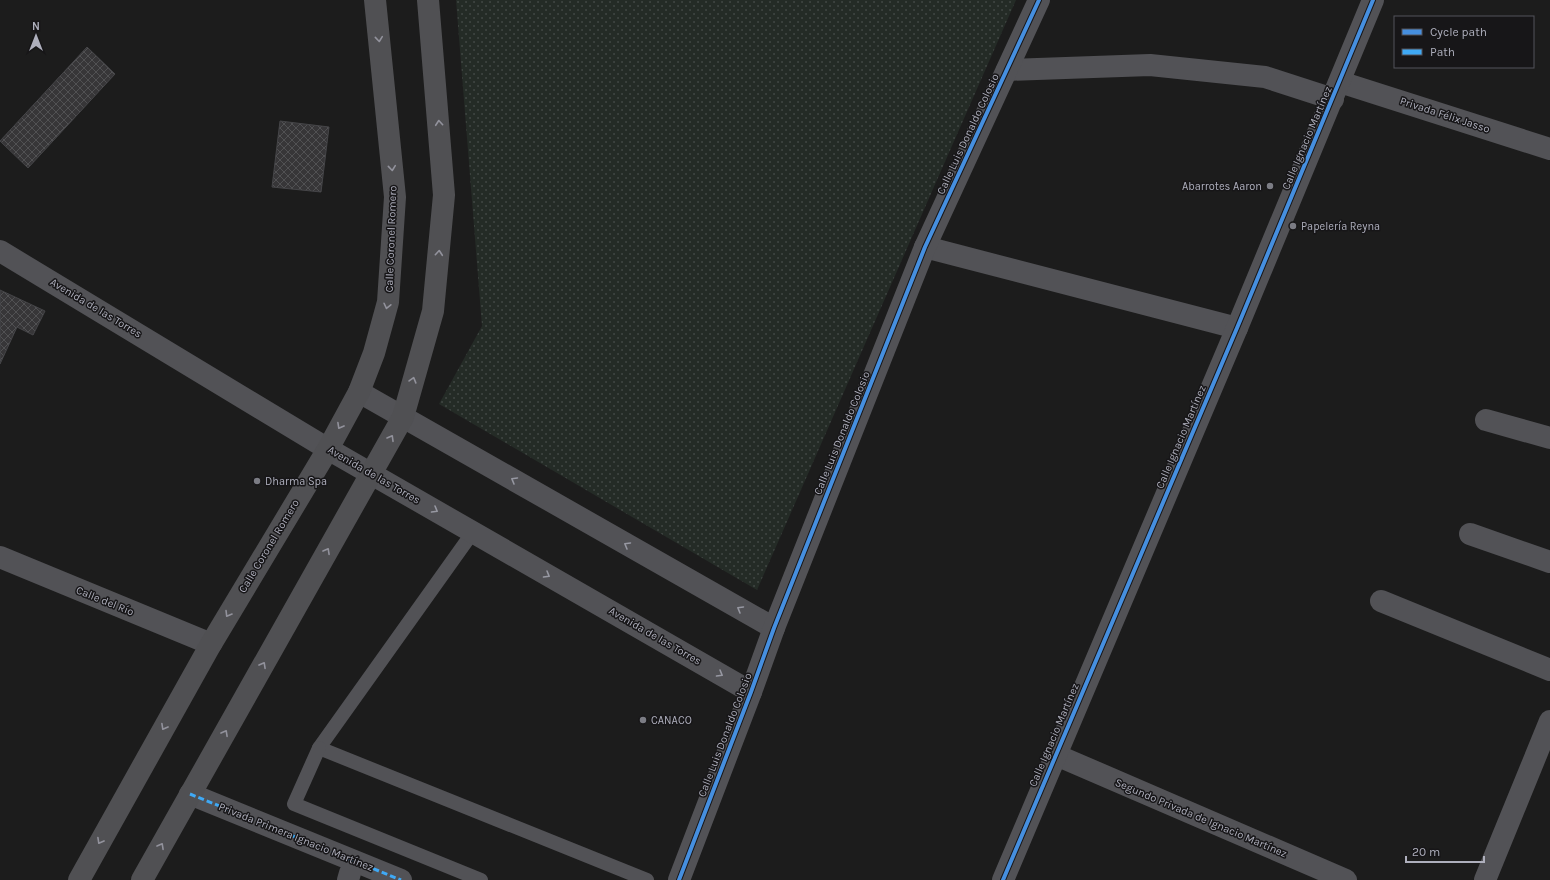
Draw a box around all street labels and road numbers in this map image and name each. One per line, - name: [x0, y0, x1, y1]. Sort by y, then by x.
- street label: Calle Luis Donaldo Colosio: [934, 72, 1002, 196]
- street label: Calle Ignacio Martínez: [1279, 84, 1335, 192]
- street label: Privada Félix Jasso: [1398, 94, 1492, 136]
- street label: Calle Coronel Romero: [383, 185, 399, 293]
- street label: Avenida de las Torres: [48, 275, 144, 341]
- street label: Calle Luis Donaldo Colosio: [811, 369, 873, 497]
- street label: Calle Ignacio Martínez: [1153, 383, 1209, 491]
- street label: Avenida de las Torres: [325, 443, 423, 507]
- street label: Calle Coronel Romero: [236, 497, 302, 595]
- street label: Calle del Río: [74, 584, 136, 618]
- street label: Avenida de las Torres: [606, 604, 704, 668]
- street label: Calle Luis Donaldo Colosio: [695, 671, 755, 799]
- street label: Calle Ignacio Martínez: [1026, 681, 1082, 789]
- street label: Segundo Privada de Ignacio Martínez: [1113, 776, 1289, 860]
- street label: Privada Primera Ignacio Martínez: [217, 800, 375, 874]

